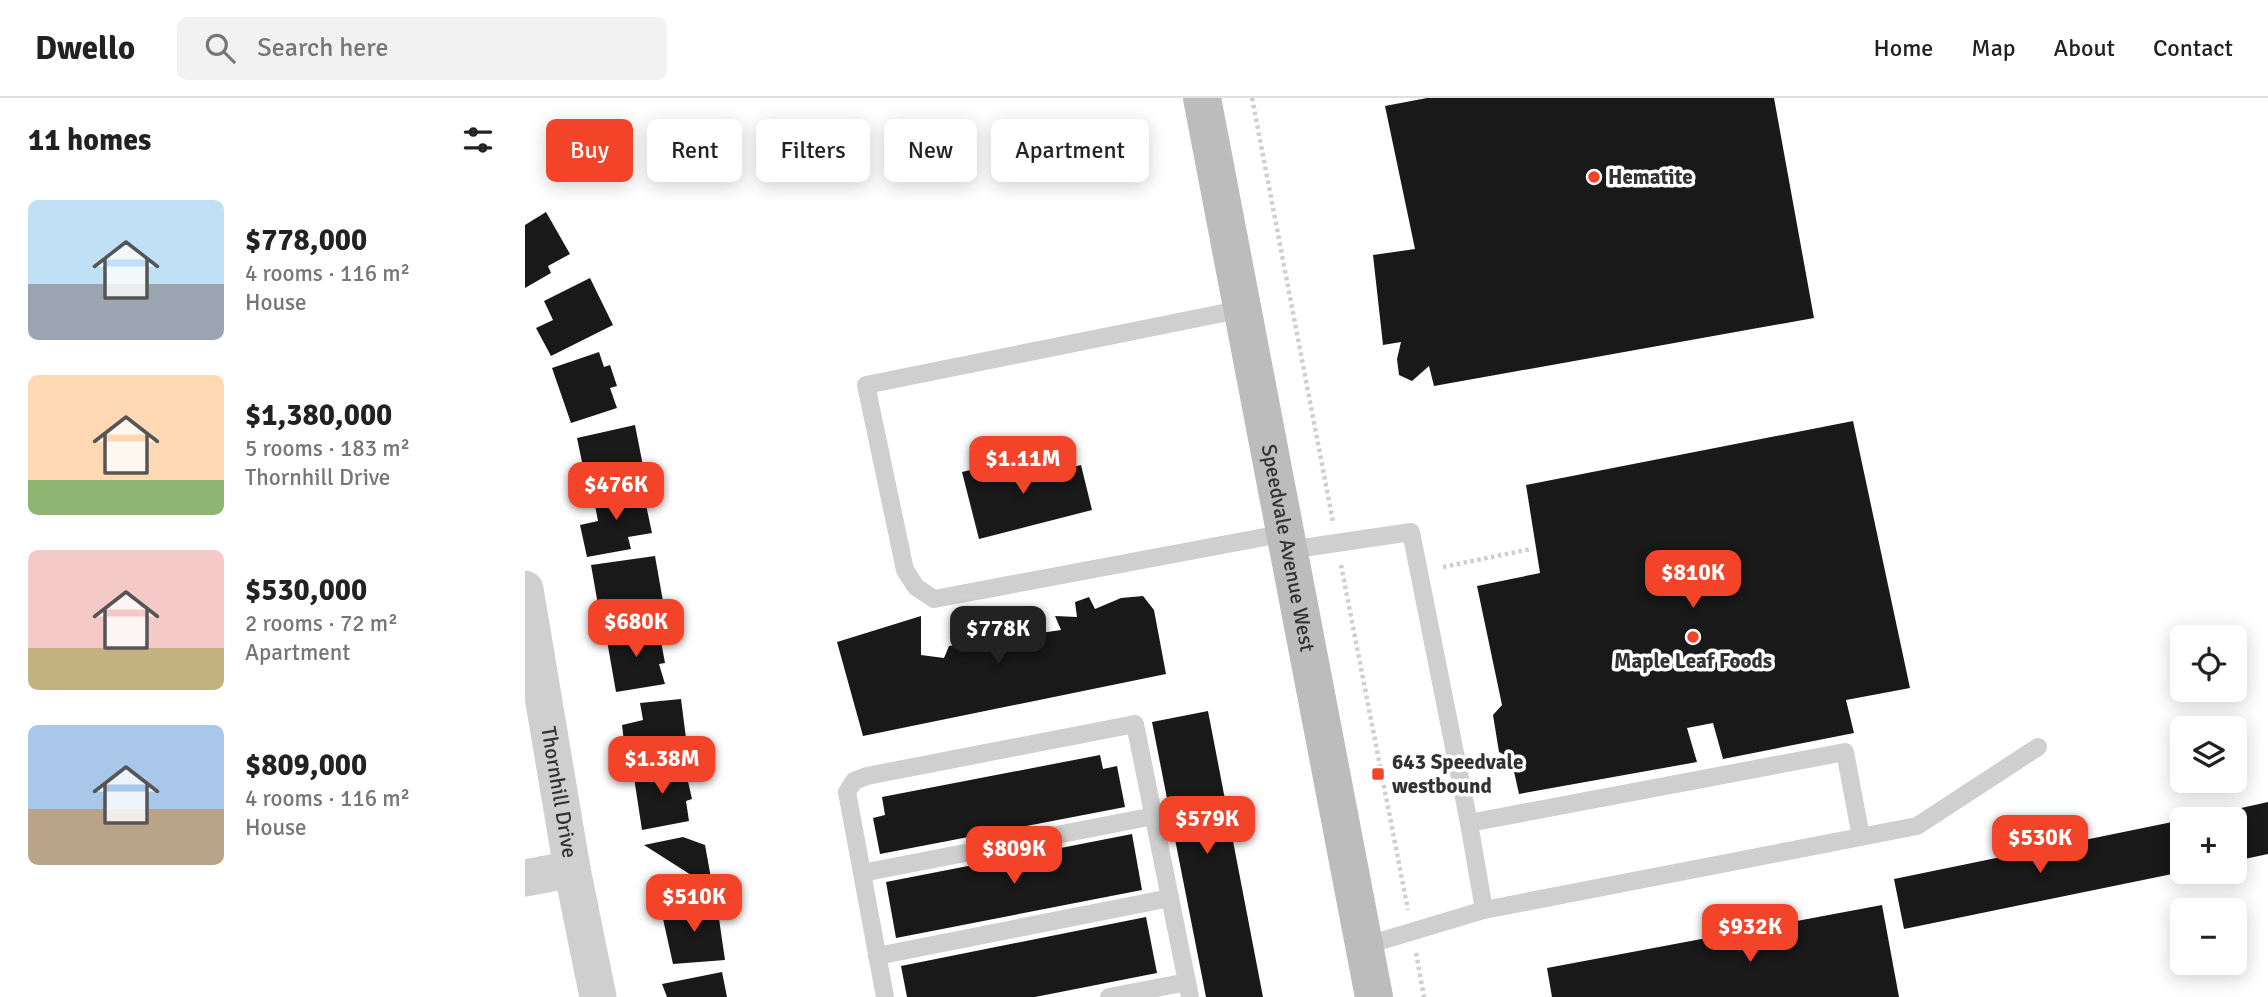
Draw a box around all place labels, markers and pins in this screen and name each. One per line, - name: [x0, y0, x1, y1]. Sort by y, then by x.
- place label: Hematite: [1608, 164, 1693, 190]
- marker: Hematite: [1586, 169, 1602, 185]
- pin: $1.11M: [966, 436, 1080, 496]
- pin: $476K: [567, 462, 665, 522]
- pin: $810K: [1644, 550, 1742, 610]
- pin: $680K: [587, 600, 685, 659]
- pin: $778K: [949, 606, 1047, 666]
- marker: Maple Leaf Foods: [1685, 629, 1701, 645]
- place label: Maple Leaf Foods: [1614, 648, 1772, 674]
- pin: $1.38M: [605, 736, 719, 796]
- place label: 643 Speedvale westbound: [1392, 749, 1523, 799]
- marker: 643 Speedvale westbound: [1370, 766, 1386, 782]
- pin: $579K: [1158, 796, 1256, 856]
- pin: $530K: [1991, 816, 2089, 875]
- pin: $809K: [965, 826, 1063, 886]
- pin: $510K: [645, 874, 743, 934]
- pin: $932K: [1701, 904, 1799, 964]

